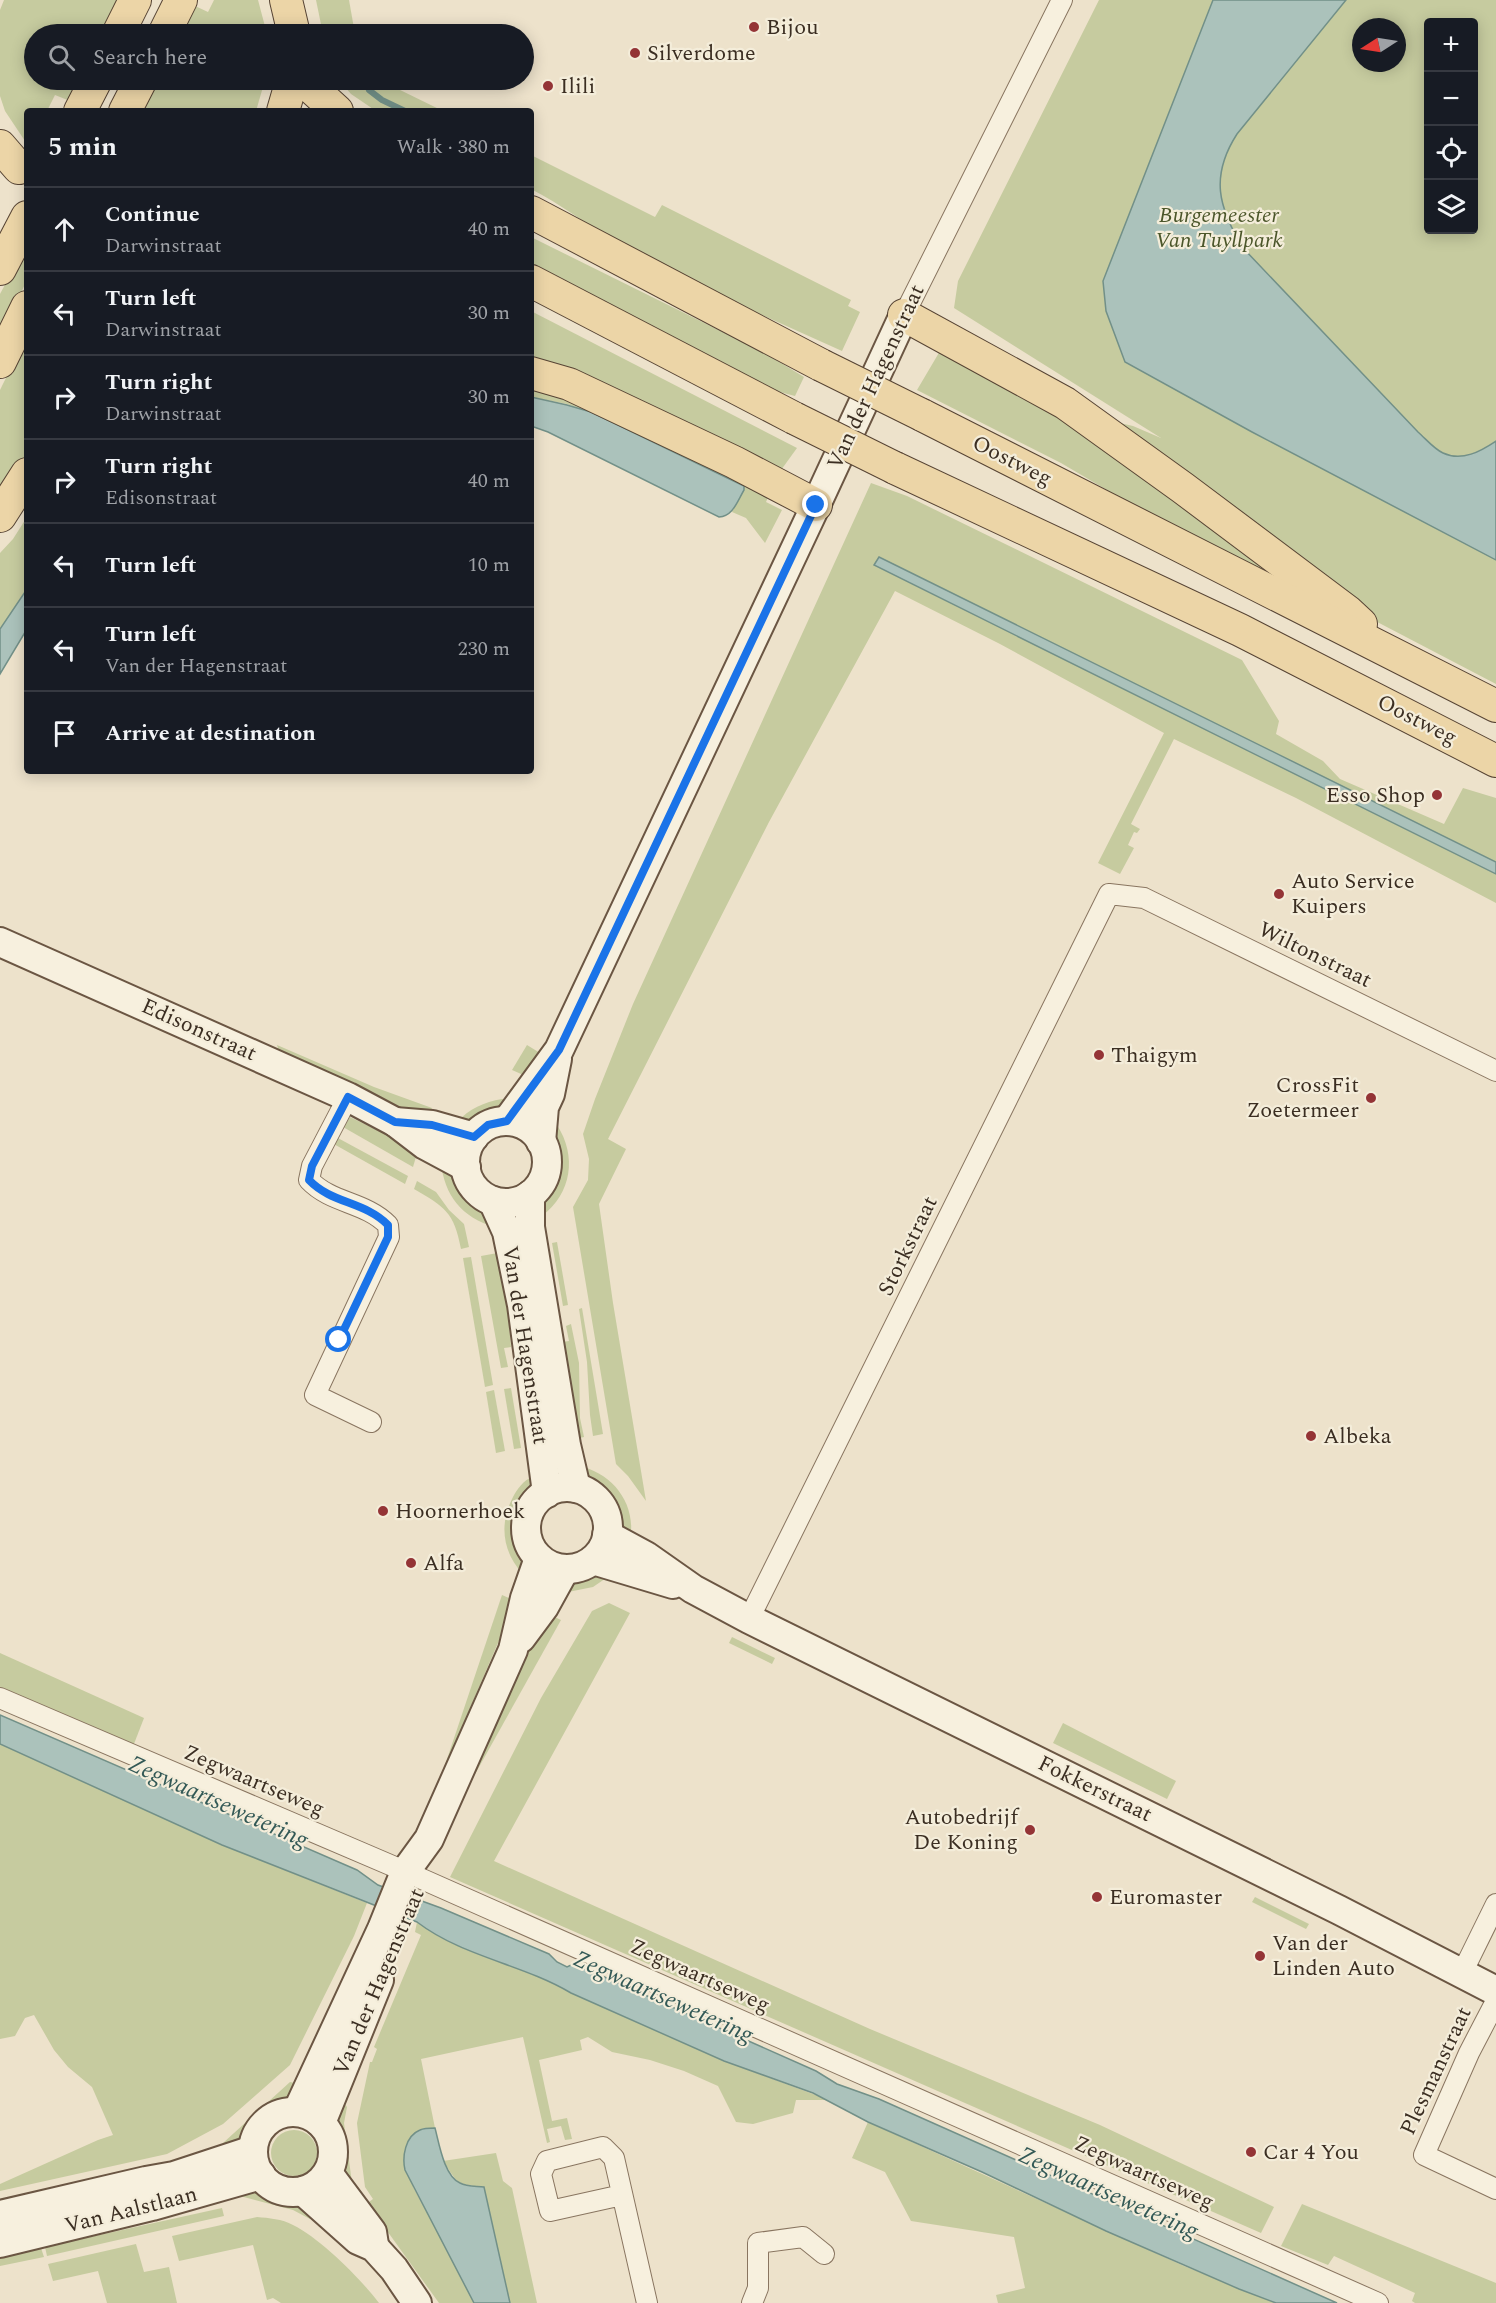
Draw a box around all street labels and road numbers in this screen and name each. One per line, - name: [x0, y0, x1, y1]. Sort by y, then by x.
- street label: Van der Hagenstraat: [819, 279, 933, 475]
- street label: Oostweg: [966, 427, 1058, 495]
- street label: Oostweg: [1371, 686, 1463, 754]
- street label: Wiltonstraat: [1253, 913, 1378, 997]
- street label: Edisonstraat: [136, 990, 262, 1070]
- street label: Storkstraat: [870, 1190, 947, 1302]
- street label: Van der Hagenstraat: [493, 1243, 557, 1447]
- street label: Zegwaartseweg: [178, 1736, 330, 1826]
- street label: Fokkerstraat: [1032, 1747, 1158, 1831]
- street label: Van der Hagenstraat: [325, 1883, 433, 2081]
- street label: Zegwaartseweg: [625, 1930, 775, 2022]
- street label: Plesmanstraat: [1392, 2001, 1480, 2141]
- street label: Zegwaartseweg: [1069, 2127, 1219, 2219]
- street label: Van Aalstlaan: [61, 2178, 201, 2242]

